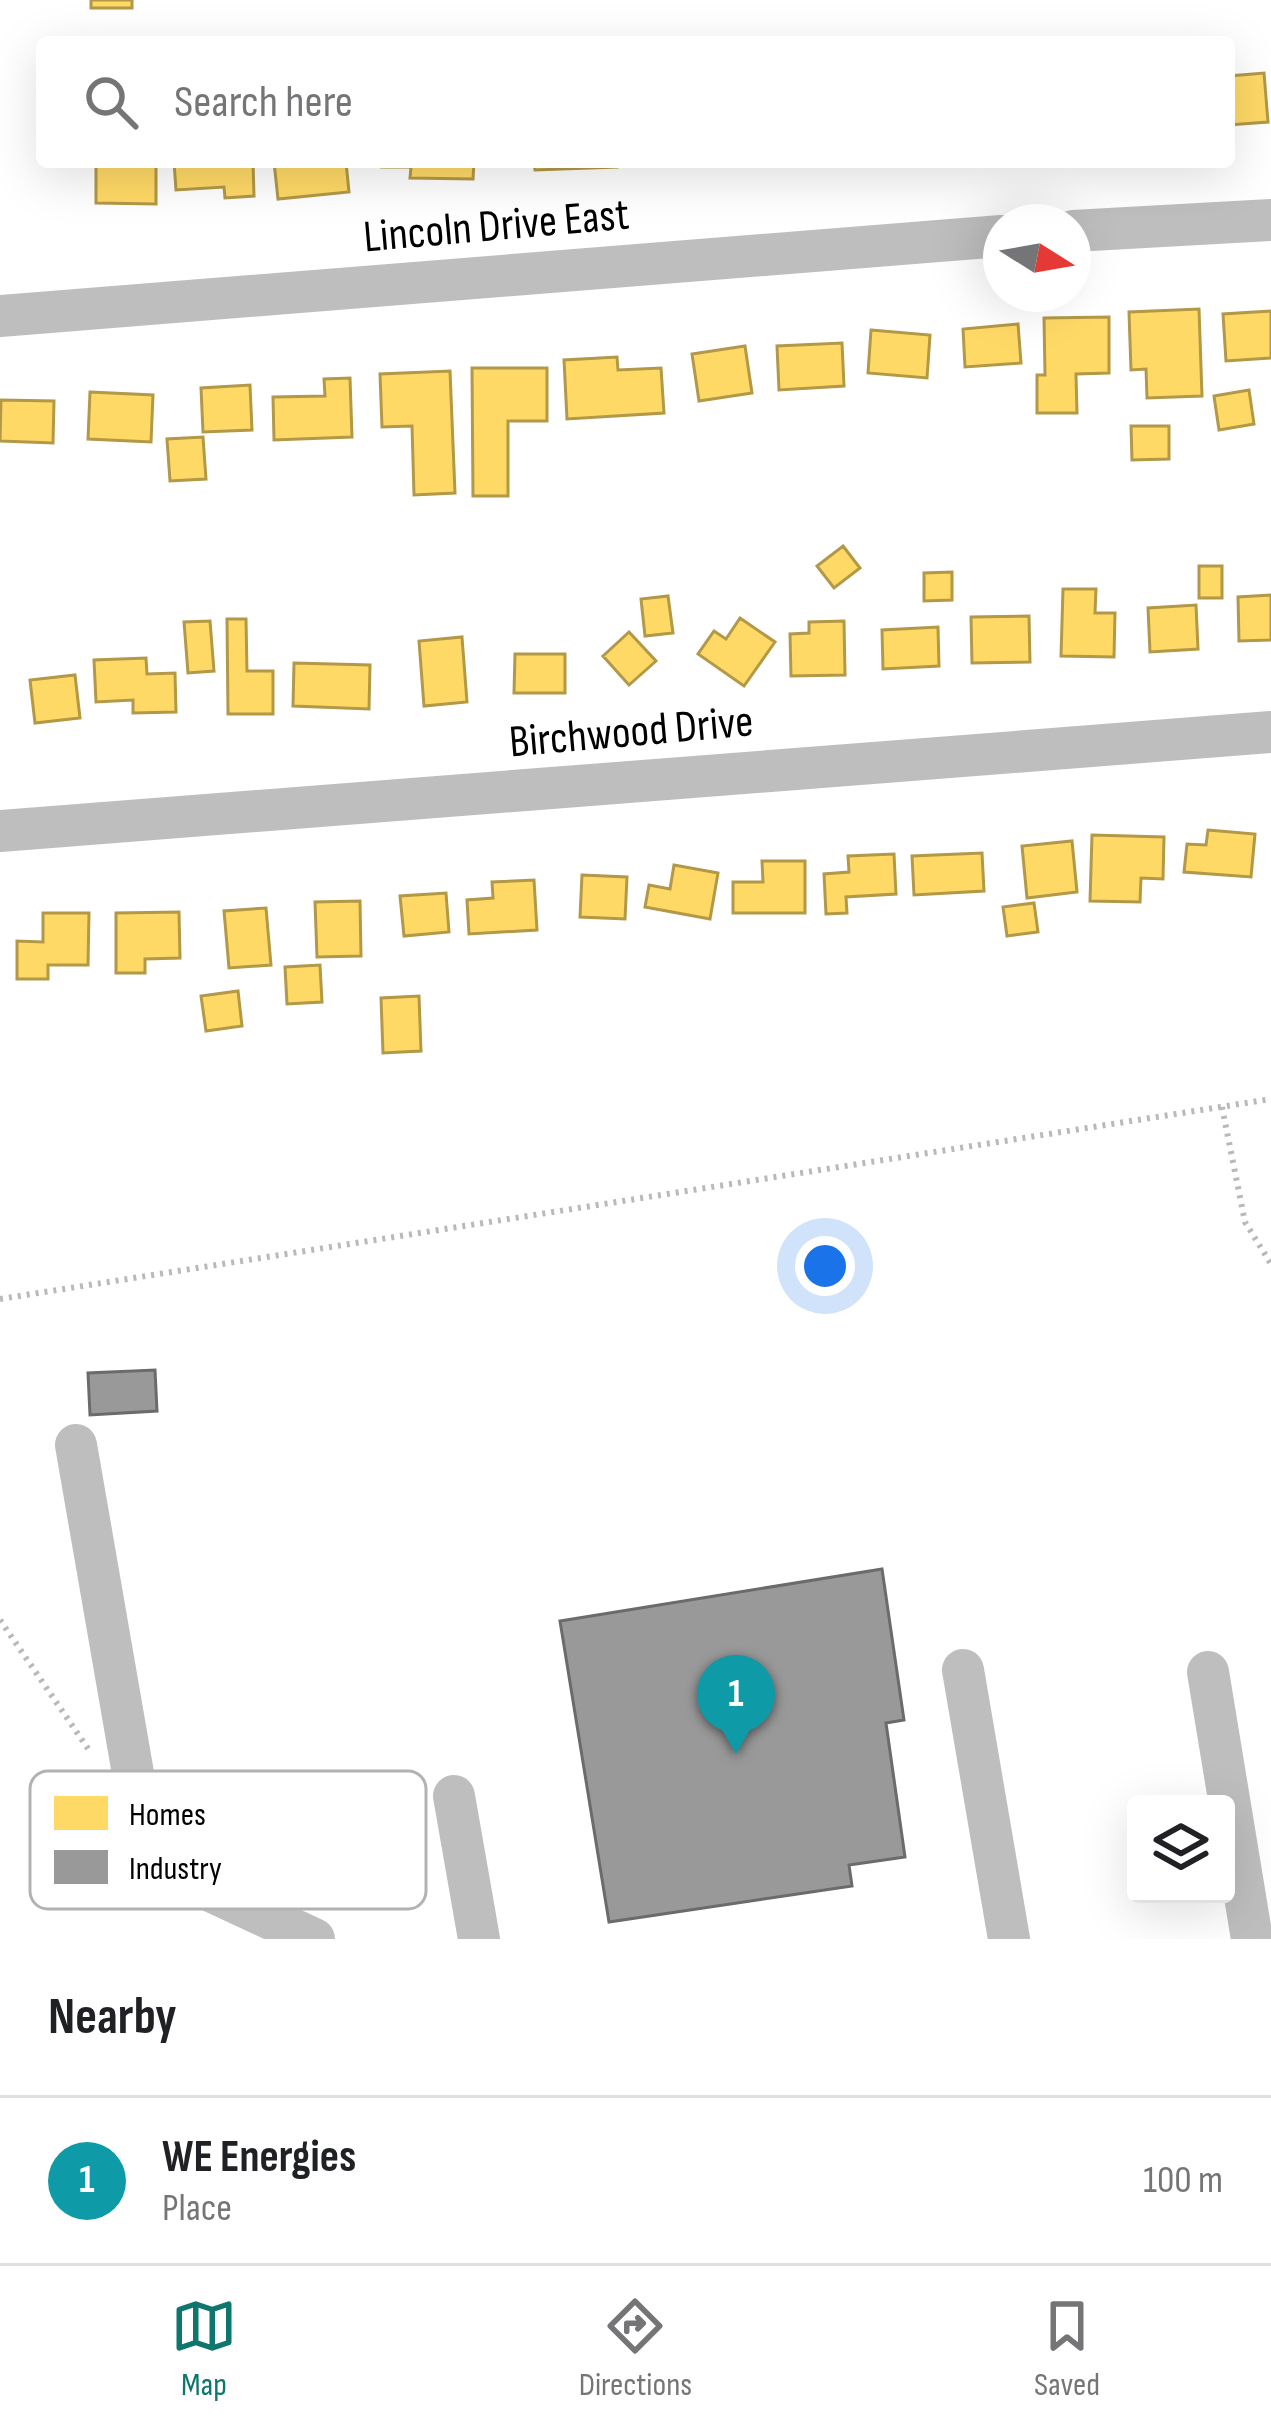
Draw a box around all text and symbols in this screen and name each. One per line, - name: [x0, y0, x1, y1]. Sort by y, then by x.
- search box: [36, 36, 1235, 168]
- icon: search: [78, 69, 144, 135]
- text: Search here: [174, 75, 353, 130]
- street label: Lincoln Drive East: [361, 187, 631, 265]
- north arrow: [983, 204, 1091, 312]
- street label: Birchwood Drive: [507, 694, 756, 771]
- your location: [795, 1236, 855, 1296]
- pin: 1: [697, 1655, 775, 1754]
- legend: [30, 1771, 426, 1909]
- text: Homes: [129, 1795, 206, 1835]
- map controls: [1127, 1795, 1235, 1903]
- button: layers: [1127, 1795, 1235, 1903]
- text: Industry: [129, 1849, 222, 1889]
- text: Nearby: [48, 1987, 177, 2048]
- text: WE Energies: [162, 2130, 356, 2185]
- text: 1: [79, 2157, 95, 2204]
- text: 100 m: [1143, 2157, 1223, 2204]
- text: Place: [162, 2185, 232, 2232]
- tab: Map: [171, 2293, 237, 2405]
- tab: Directions: [579, 2293, 692, 2405]
- tab: Saved: [1034, 2293, 1100, 2405]

